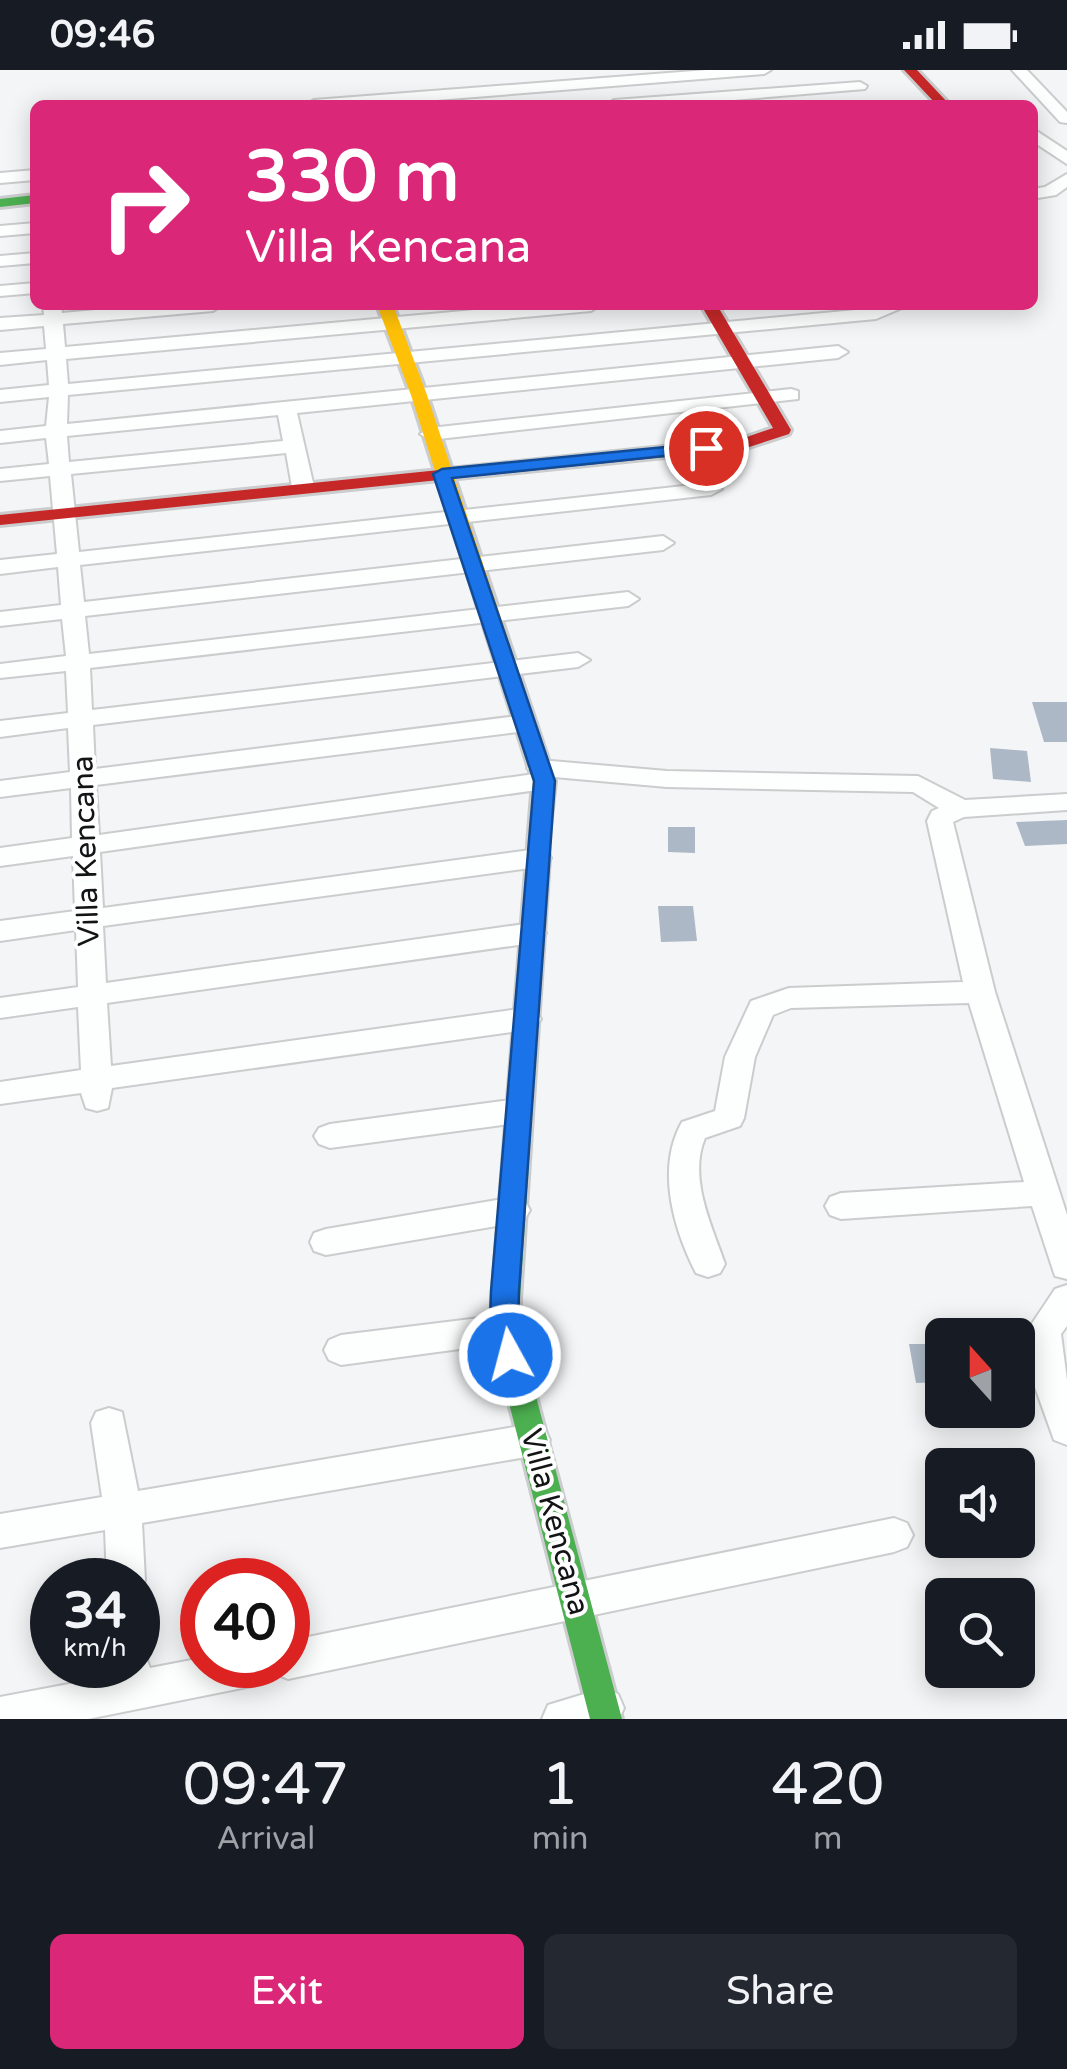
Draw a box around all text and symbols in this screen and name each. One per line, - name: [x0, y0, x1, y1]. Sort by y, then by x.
- text: 09:46: [50, 12, 155, 58]
- text: 330 m: [245, 136, 459, 220]
- icon: right: [80, 140, 210, 270]
- text: Villa Kencana: [245, 221, 531, 275]
- pin: [664, 406, 749, 491]
- icon: arrive: [679, 421, 734, 476]
- street label: Villa Kencana: [64, 755, 108, 947]
- position arrow: [458, 1303, 562, 1407]
- north arrow: [925, 1318, 1035, 1428]
- map controls: [925, 1318, 1035, 1688]
- street label: Villa Kencana: [512, 1425, 598, 1619]
- button: sound: [925, 1448, 1035, 1558]
- speed limit sign: 40: [180, 1558, 310, 1688]
- button: search: [925, 1578, 1035, 1688]
- text: 34: [64, 1581, 126, 1641]
- text: km/h: [64, 1633, 126, 1663]
- text: 09:47: [183, 1749, 349, 1821]
- text: 1: [541, 1749, 579, 1821]
- text: 420: [771, 1749, 884, 1821]
- text: Arrival: [216, 1820, 315, 1858]
- text: min: [532, 1820, 589, 1858]
- text: m: [813, 1820, 842, 1858]
- button: Exit: [50, 1934, 524, 2049]
- button: Share: [544, 1934, 1017, 2049]

